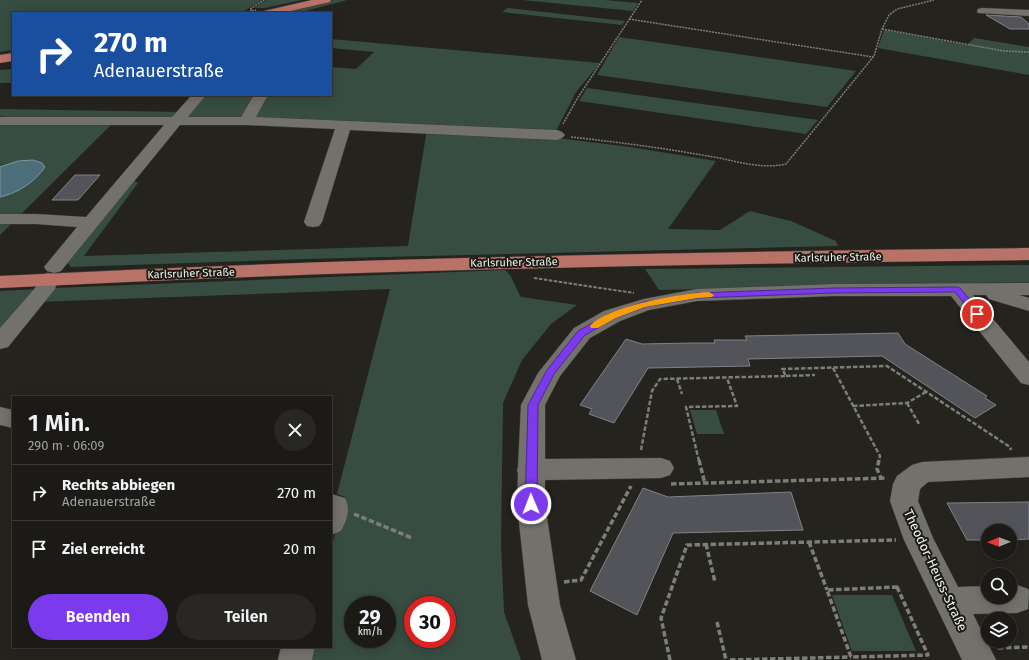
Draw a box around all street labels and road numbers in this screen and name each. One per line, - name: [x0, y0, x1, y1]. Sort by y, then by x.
- street label: Karlsruher Straße: [794, 250, 882, 265]
- street label: Karlsruher Straße: [470, 255, 558, 270]
- street label: Karlsruher Straße: [147, 265, 235, 282]
- street label: Theodor-Heuss-Straße: [901, 507, 970, 633]

